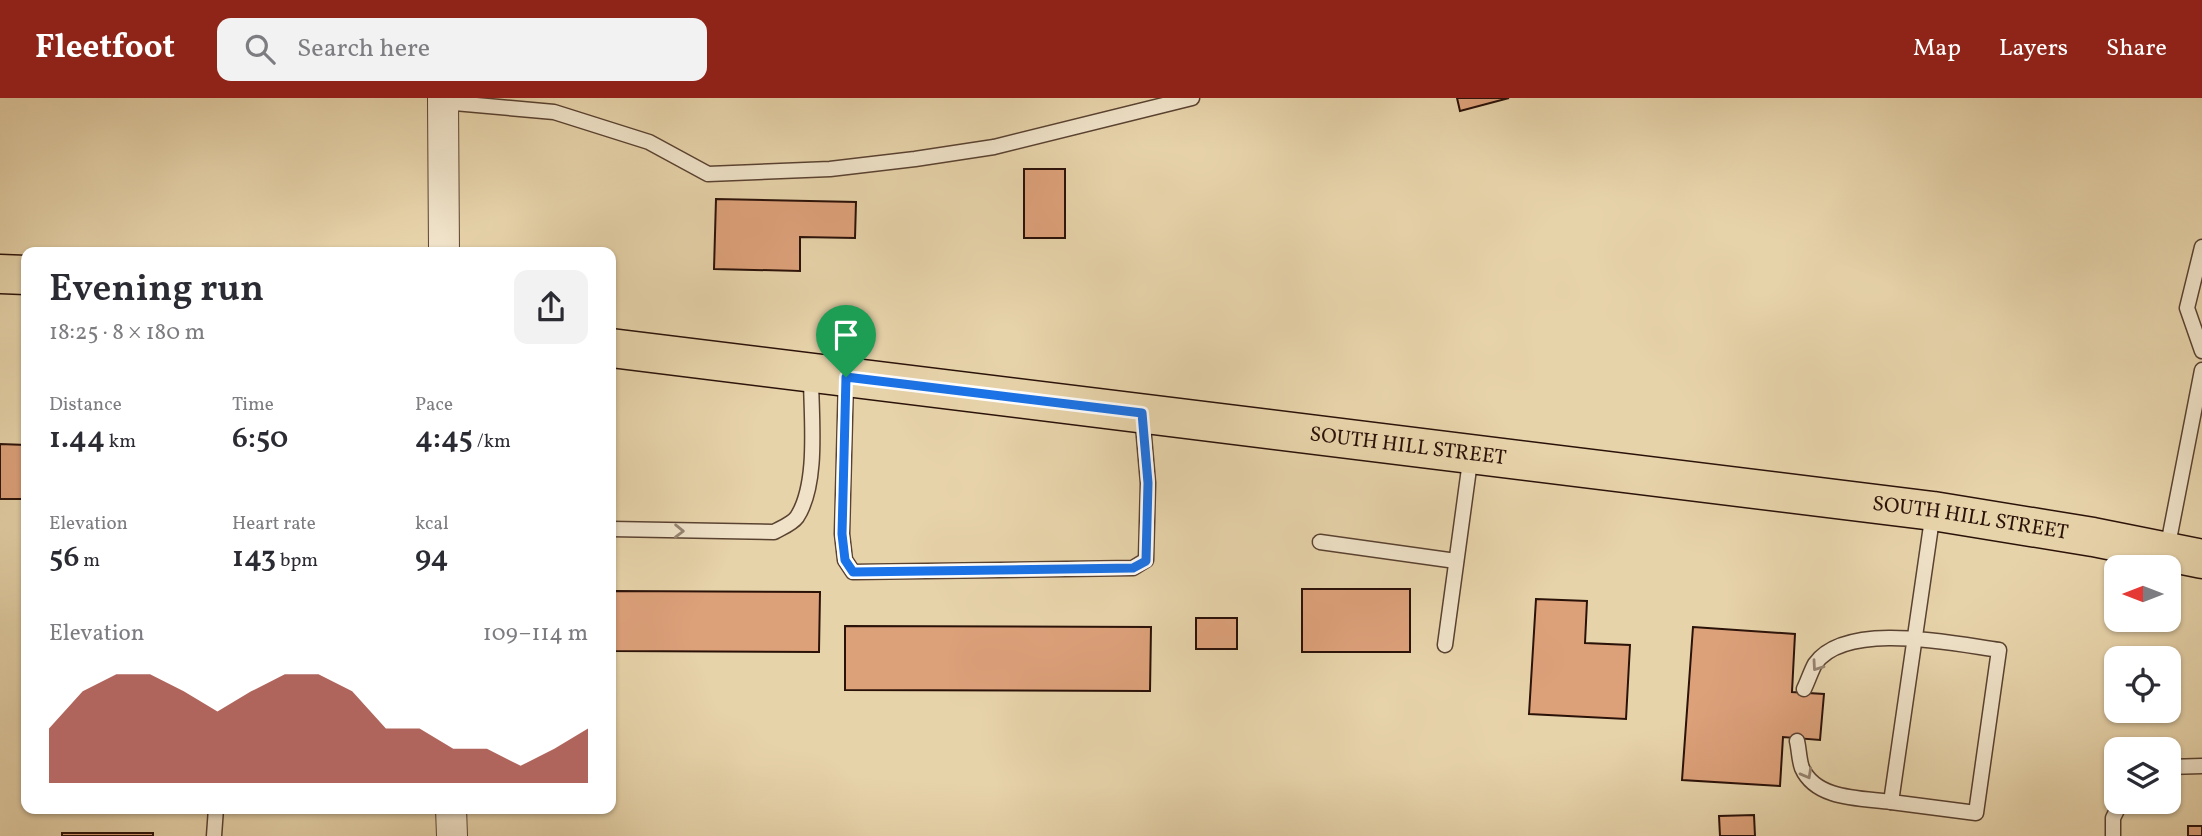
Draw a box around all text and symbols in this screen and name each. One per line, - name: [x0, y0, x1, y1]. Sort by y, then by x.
- search box: [217, 18, 707, 81]
- text: Fleetfoot: [35, 26, 175, 72]
- icon: search: [241, 30, 279, 68]
- text: Search here: [297, 31, 430, 67]
- text: Map: [1913, 32, 1961, 66]
- text: Layers: [1999, 32, 2068, 66]
- text: Share: [2106, 32, 2167, 66]
- text: Evening run: [49, 264, 264, 317]
- button: share: [514, 270, 588, 344]
- pin: [816, 305, 876, 377]
- icon: arrive: [827, 316, 865, 354]
- text: 18:25 · 8 × 180 m: [49, 317, 205, 349]
- text: Distance: [49, 392, 122, 418]
- text: Time: [232, 392, 274, 418]
- text: Pace: [415, 392, 453, 418]
- text: 1.44: [49, 418, 105, 460]
- text: 6:50: [232, 418, 288, 460]
- text: 4:45: [415, 418, 473, 460]
- street label: SOUTH HILL STREET: [1308, 420, 1508, 473]
- text: km: [105, 429, 136, 455]
- text: /km: [473, 429, 511, 455]
- street label: SOUTH HILL STREET: [1871, 489, 2071, 547]
- text: Elevation: [49, 511, 128, 537]
- text: Heart rate: [232, 511, 316, 537]
- text: kcal: [415, 511, 449, 537]
- one-way arrow: [674, 523, 685, 538]
- text: 56: [49, 537, 79, 579]
- text: 143: [232, 537, 276, 579]
- text: 94: [415, 537, 449, 579]
- text: m: [79, 548, 100, 574]
- text: bpm: [276, 548, 318, 574]
- north arrow: [2104, 555, 2180, 632]
- map controls: [2104, 555, 2181, 814]
- text: Elevation: [49, 618, 145, 650]
- text: 109–114 m: [483, 618, 588, 650]
- button: locate: [2104, 646, 2181, 723]
- one-way arrow: [1813, 658, 1825, 671]
- button: layers: [2104, 737, 2181, 814]
- one-way arrow: [1799, 766, 1812, 779]

